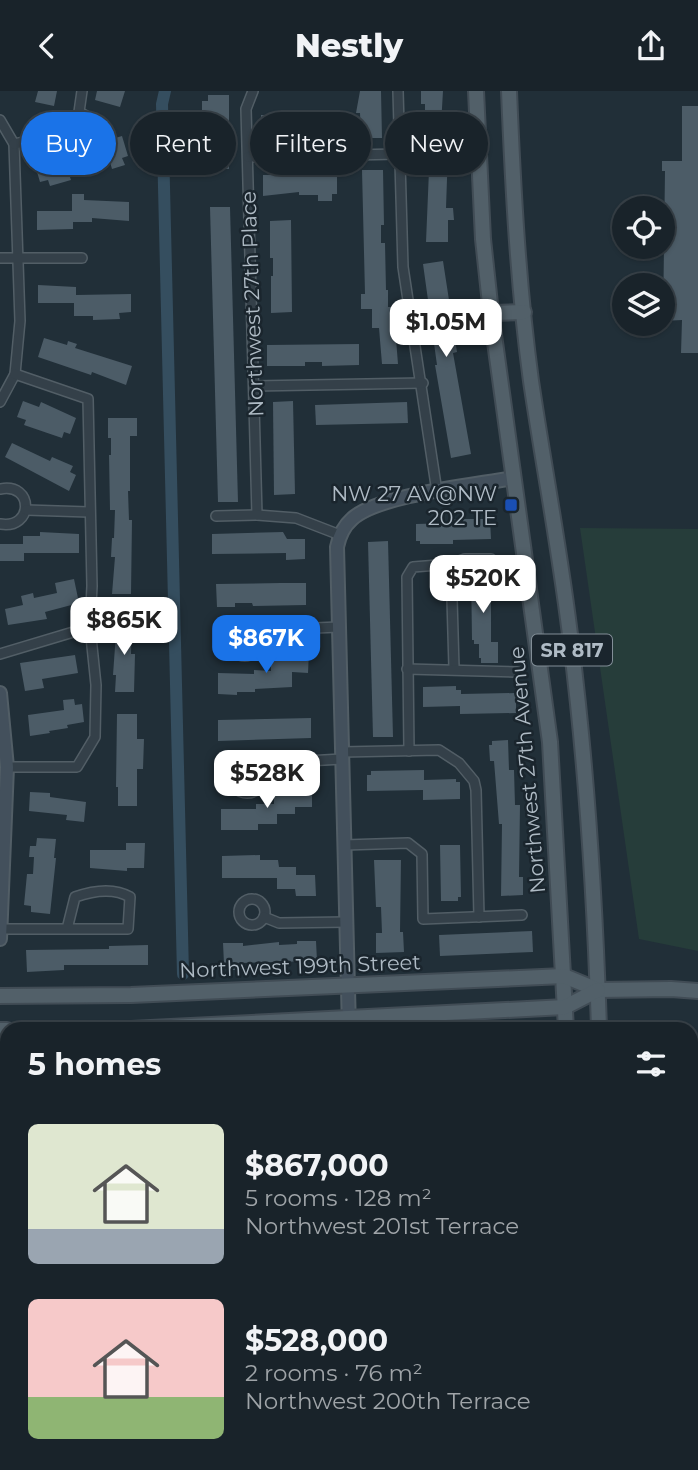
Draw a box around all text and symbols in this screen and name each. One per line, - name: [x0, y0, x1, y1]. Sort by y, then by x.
- text: Nestly: [295, 26, 403, 65]
- icon: back: [28, 27, 66, 65]
- icon: share: [632, 27, 670, 65]
- chip: Buy: [21, 112, 116, 175]
- chip: Rent: [130, 112, 236, 175]
- chip: Filters: [250, 112, 371, 175]
- chip: New: [385, 112, 488, 175]
- street label: Northwest 27th Place: [236, 191, 268, 417]
- map controls: [612, 196, 675, 336]
- button: locate: [612, 196, 675, 259]
- button: layers: [612, 273, 675, 336]
- pin: $1.05M: [389, 299, 503, 359]
- text: $1.05M: [406, 308, 486, 336]
- place label: NW 27 AV@NW 202 TE: [331, 481, 497, 530]
- marker: NW 27 AV@NW 202 TE: [503, 497, 519, 513]
- pin: $520K: [434, 555, 532, 615]
- text: $520K: [446, 564, 520, 592]
- pin: $865K: [75, 597, 173, 657]
- text: $865K: [86, 606, 162, 634]
- pin: $867K: [217, 615, 315, 675]
- text: $867K: [228, 624, 304, 652]
- road number: SR 817: [532, 635, 612, 665]
- street label: Northwest 27th Avenue: [504, 645, 550, 895]
- pin: $528K: [218, 751, 316, 810]
- text: $528K: [230, 759, 304, 787]
- street label: Northwest 199th Street: [179, 949, 421, 983]
- icon: filters: [632, 1045, 670, 1083]
- text: 5 homes: [28, 1046, 161, 1083]
- text: $867,000: [245, 1147, 389, 1184]
- icon: home: [84, 1152, 168, 1236]
- text: 5 rooms · 128 m²: [245, 1184, 432, 1212]
- text: Northwest 201st Terrace: [245, 1212, 519, 1240]
- text: $528,000: [245, 1322, 388, 1359]
- icon: home: [84, 1327, 168, 1411]
- text: 2 rooms · 76 m²: [245, 1359, 423, 1387]
- text: Northwest 200th Terrace: [245, 1387, 531, 1415]

